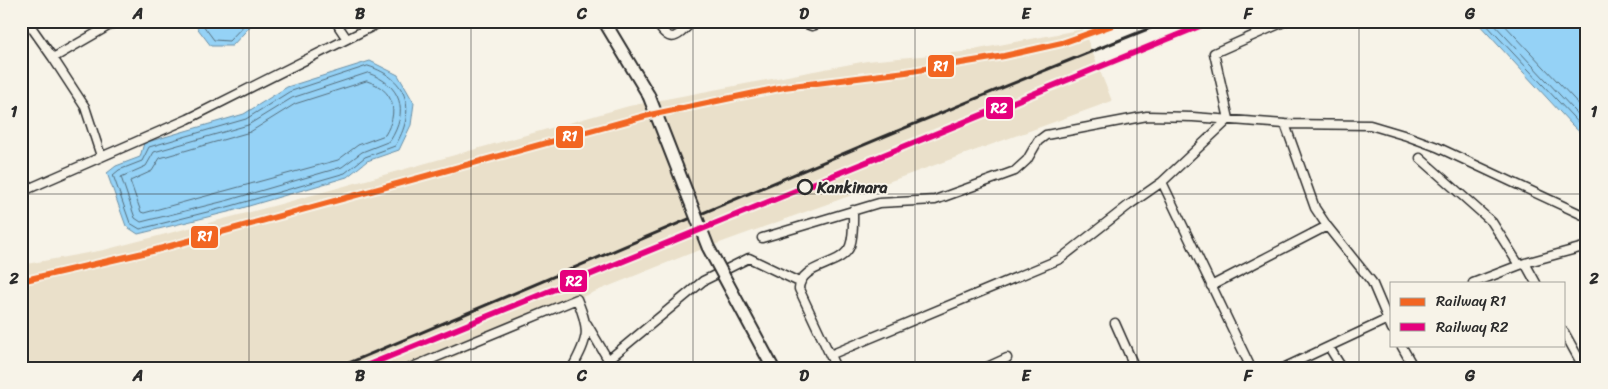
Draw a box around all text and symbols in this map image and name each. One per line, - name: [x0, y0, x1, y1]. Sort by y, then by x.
- text: A: [132, 0, 143, 28]
- text: B: [355, 0, 366, 28]
- text: C: [576, 0, 588, 28]
- text: D: [799, 0, 809, 28]
- text: E: [1022, 0, 1032, 28]
- text: F: [1243, 0, 1254, 28]
- text: G: [1464, 0, 1476, 28]
- line badge: R1: [927, 54, 955, 78]
- text: R1: [933, 54, 948, 79]
- line badge: R2: [985, 96, 1014, 120]
- text: R2: [990, 96, 1008, 121]
- text: 1: [11, 97, 18, 126]
- text: 1: [1591, 97, 1598, 126]
- text: R1: [562, 124, 577, 149]
- line badge: R1: [555, 125, 584, 149]
- place label: Kankinara: [816, 173, 888, 202]
- marker: Kankinara: [797, 179, 813, 195]
- text: R1: [197, 224, 212, 249]
- line badge: R1: [190, 225, 219, 249]
- text: 2: [8, 264, 19, 293]
- text: 2: [1588, 264, 1599, 293]
- line badge: R2: [559, 269, 588, 293]
- text: R2: [565, 269, 583, 294]
- legend: [1390, 282, 1566, 346]
- text: Railway R1: [1436, 288, 1506, 314]
- text: Railway R2: [1436, 314, 1509, 340]
- text: A: [132, 361, 143, 389]
- text: B: [355, 361, 366, 389]
- text: C: [576, 361, 588, 389]
- text: D: [799, 361, 809, 389]
- text: E: [1022, 361, 1032, 389]
- text: F: [1243, 361, 1254, 389]
- text: G: [1464, 361, 1476, 389]

